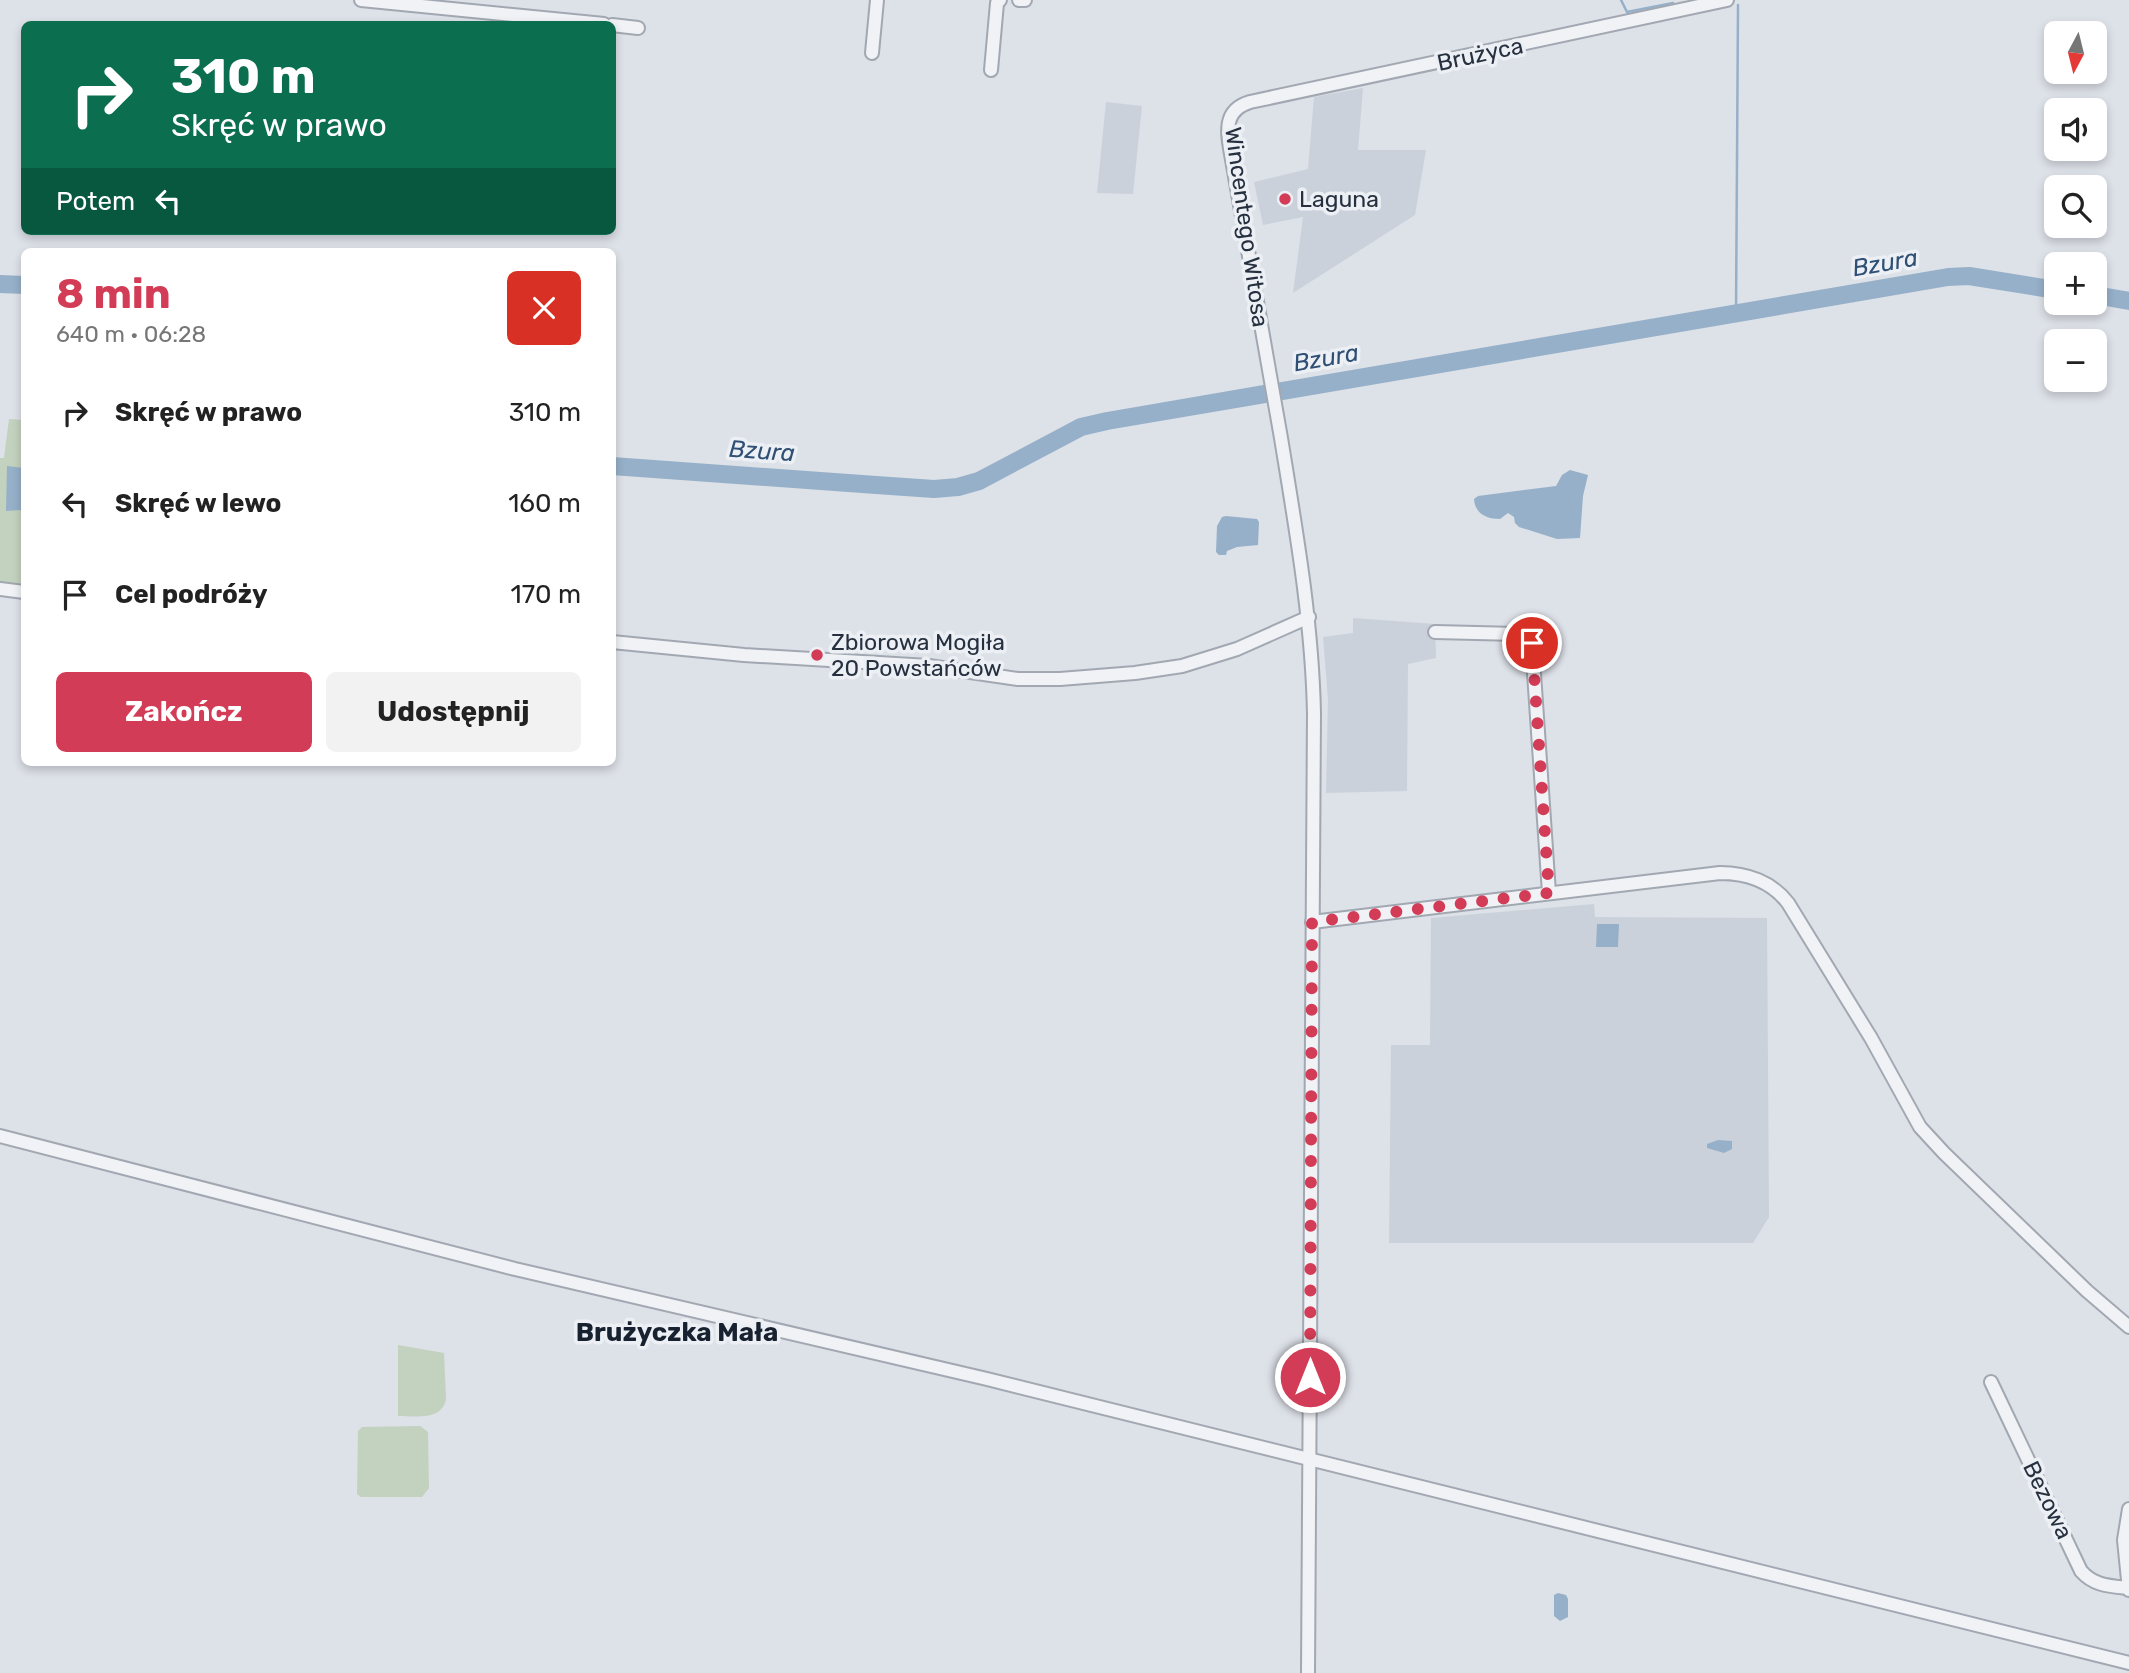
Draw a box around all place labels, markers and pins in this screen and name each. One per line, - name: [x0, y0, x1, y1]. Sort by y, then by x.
- place label: Laguna: [1299, 185, 1379, 213]
- marker: Laguna: [1277, 191, 1293, 207]
- pin: [1502, 613, 1562, 673]
- place label: Zbiorowa Mogiła 20 Powstańców: [831, 628, 1005, 682]
- marker: Zbiorowa Mogiła 20 Powstańców: [809, 647, 825, 663]

